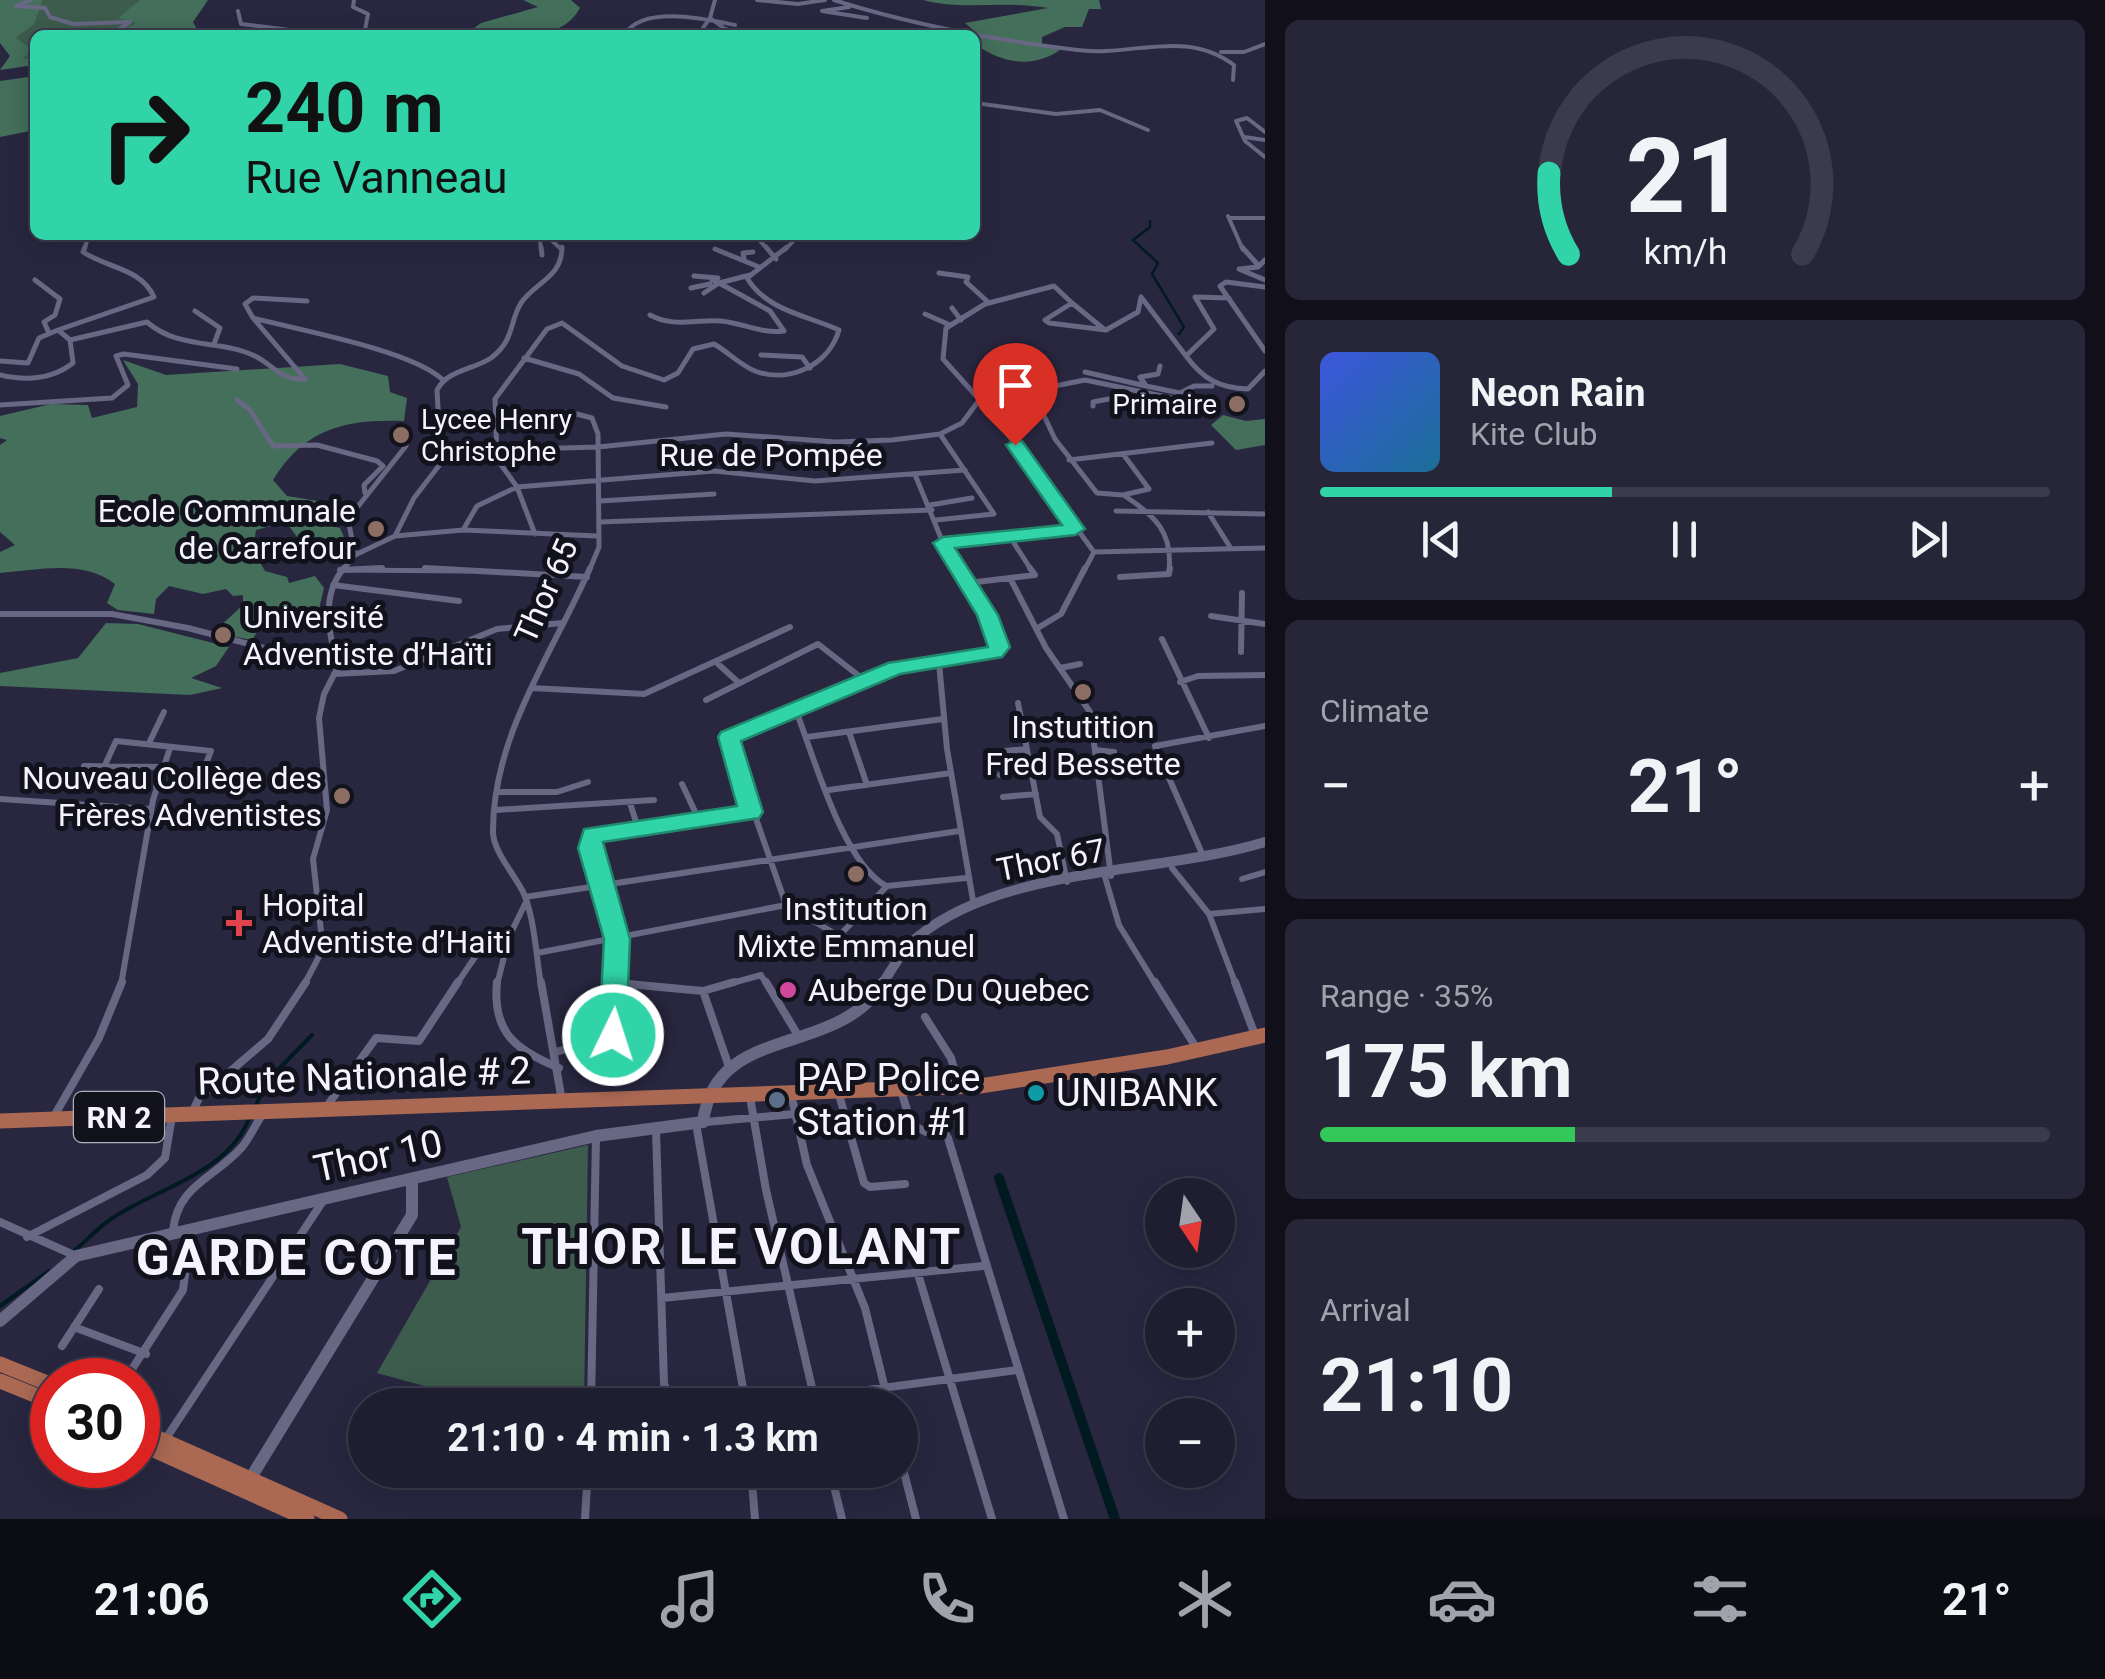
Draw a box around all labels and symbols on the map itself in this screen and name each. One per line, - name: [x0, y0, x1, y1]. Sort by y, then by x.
- pin: [973, 343, 1058, 446]
- place label: Primaire: [1112, 388, 1217, 421]
- marker: Primaire: [1226, 393, 1248, 415]
- place label: Lycee Henry Christophe: [421, 403, 572, 468]
- marker: Lycee Henry Christophe: [390, 424, 412, 446]
- street label: Rue de Pompée: [659, 436, 883, 474]
- place label: Ecole Communale de Carrefour: [98, 492, 356, 567]
- marker: Ecole Communale de Carrefour: [365, 518, 387, 540]
- street label: Thor 65: [506, 533, 586, 649]
- place label: Université Adventiste d’Haïti: [243, 598, 493, 673]
- marker: Université Adventiste d’Haïti: [212, 624, 234, 646]
- marker: Instutition Fred Bessette: [1072, 681, 1094, 703]
- place label: Instutition Fred Bessette: [985, 708, 1181, 783]
- place label: Nouveau Collège des Frères Adventistes: [22, 759, 322, 834]
- marker: Nouveau Collège des Frères Adventistes: [331, 785, 353, 807]
- street label: Thor 67: [994, 831, 1108, 889]
- marker: Institution Mixte Emmanuel: [845, 863, 867, 885]
- place label: Hopital Adventiste d’Haiti: [262, 886, 512, 961]
- place label: Institution Mixte Emmanuel: [737, 890, 975, 965]
- marker: Hopital Adventiste d’Haiti: [226, 910, 252, 936]
- place label: Auberge Du Quebec: [808, 971, 1090, 1009]
- marker: Auberge Du Quebec: [777, 979, 799, 1001]
- position arrow: [561, 983, 665, 1087]
- street label: Route Nationale # 2: [196, 1048, 532, 1104]
- place label: PAP Police Station #1: [797, 1056, 981, 1144]
- place label: UNIBANK: [1056, 1071, 1218, 1115]
- marker: UNIBANK: [1025, 1082, 1047, 1104]
- marker: PAP Police Station #1: [766, 1089, 788, 1111]
- road number: RN 2: [74, 1092, 164, 1142]
- street label: Thor 10: [310, 1121, 446, 1191]
- north arrow: [1145, 1178, 1235, 1268]
- district label: THOR LE VOLANT: [521, 1218, 963, 1276]
- district label: GARDE COTE: [136, 1229, 458, 1287]
- speed limit sign: 30: [30, 1358, 160, 1488]

